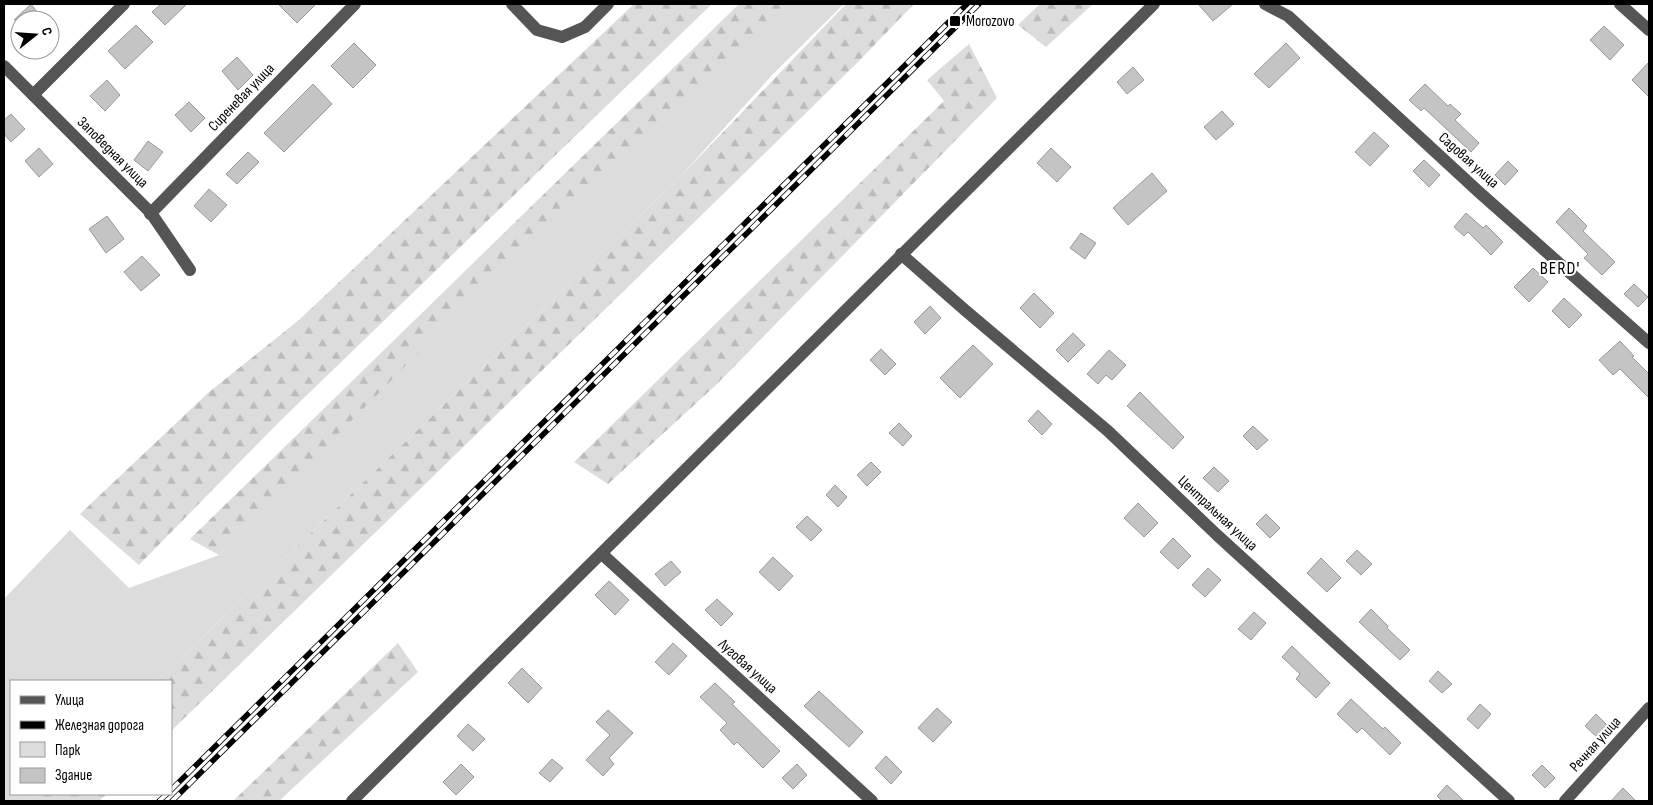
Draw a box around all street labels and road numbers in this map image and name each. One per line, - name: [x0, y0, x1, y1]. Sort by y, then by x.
- street label: Сиреневая улица: [204, 59, 279, 135]
- street label: Заповедная улица: [73, 113, 152, 192]
- street label: Садовая улица: [1435, 128, 1503, 193]
- street label: Центральная улица: [1174, 472, 1262, 555]
- street label: Луговая улица: [713, 634, 781, 698]
- street label: Речная улица: [1566, 713, 1625, 776]

